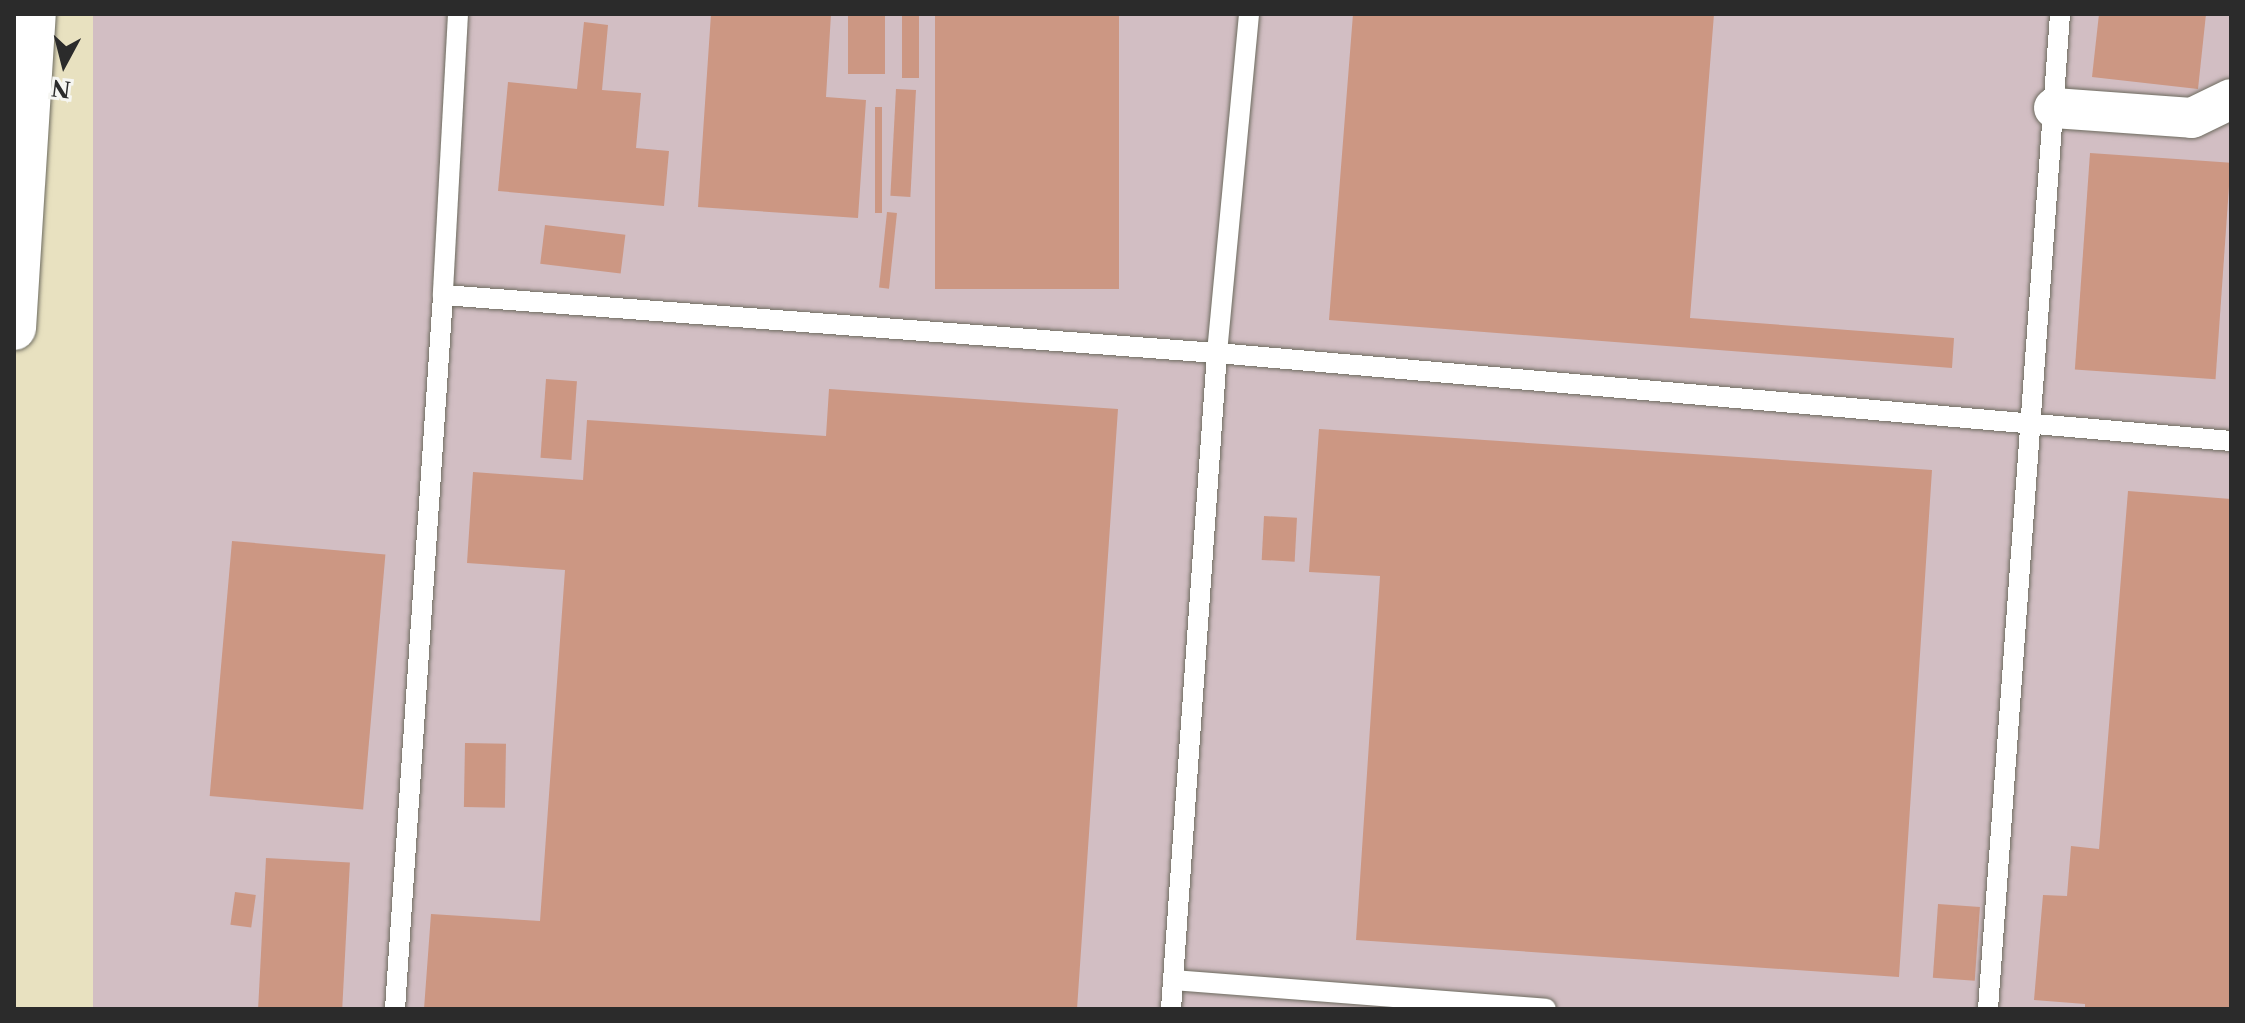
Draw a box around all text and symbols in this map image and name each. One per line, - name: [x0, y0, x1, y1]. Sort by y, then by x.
- north arrow: [24, 24, 104, 104]
- text: N: [50, 74, 72, 103]

